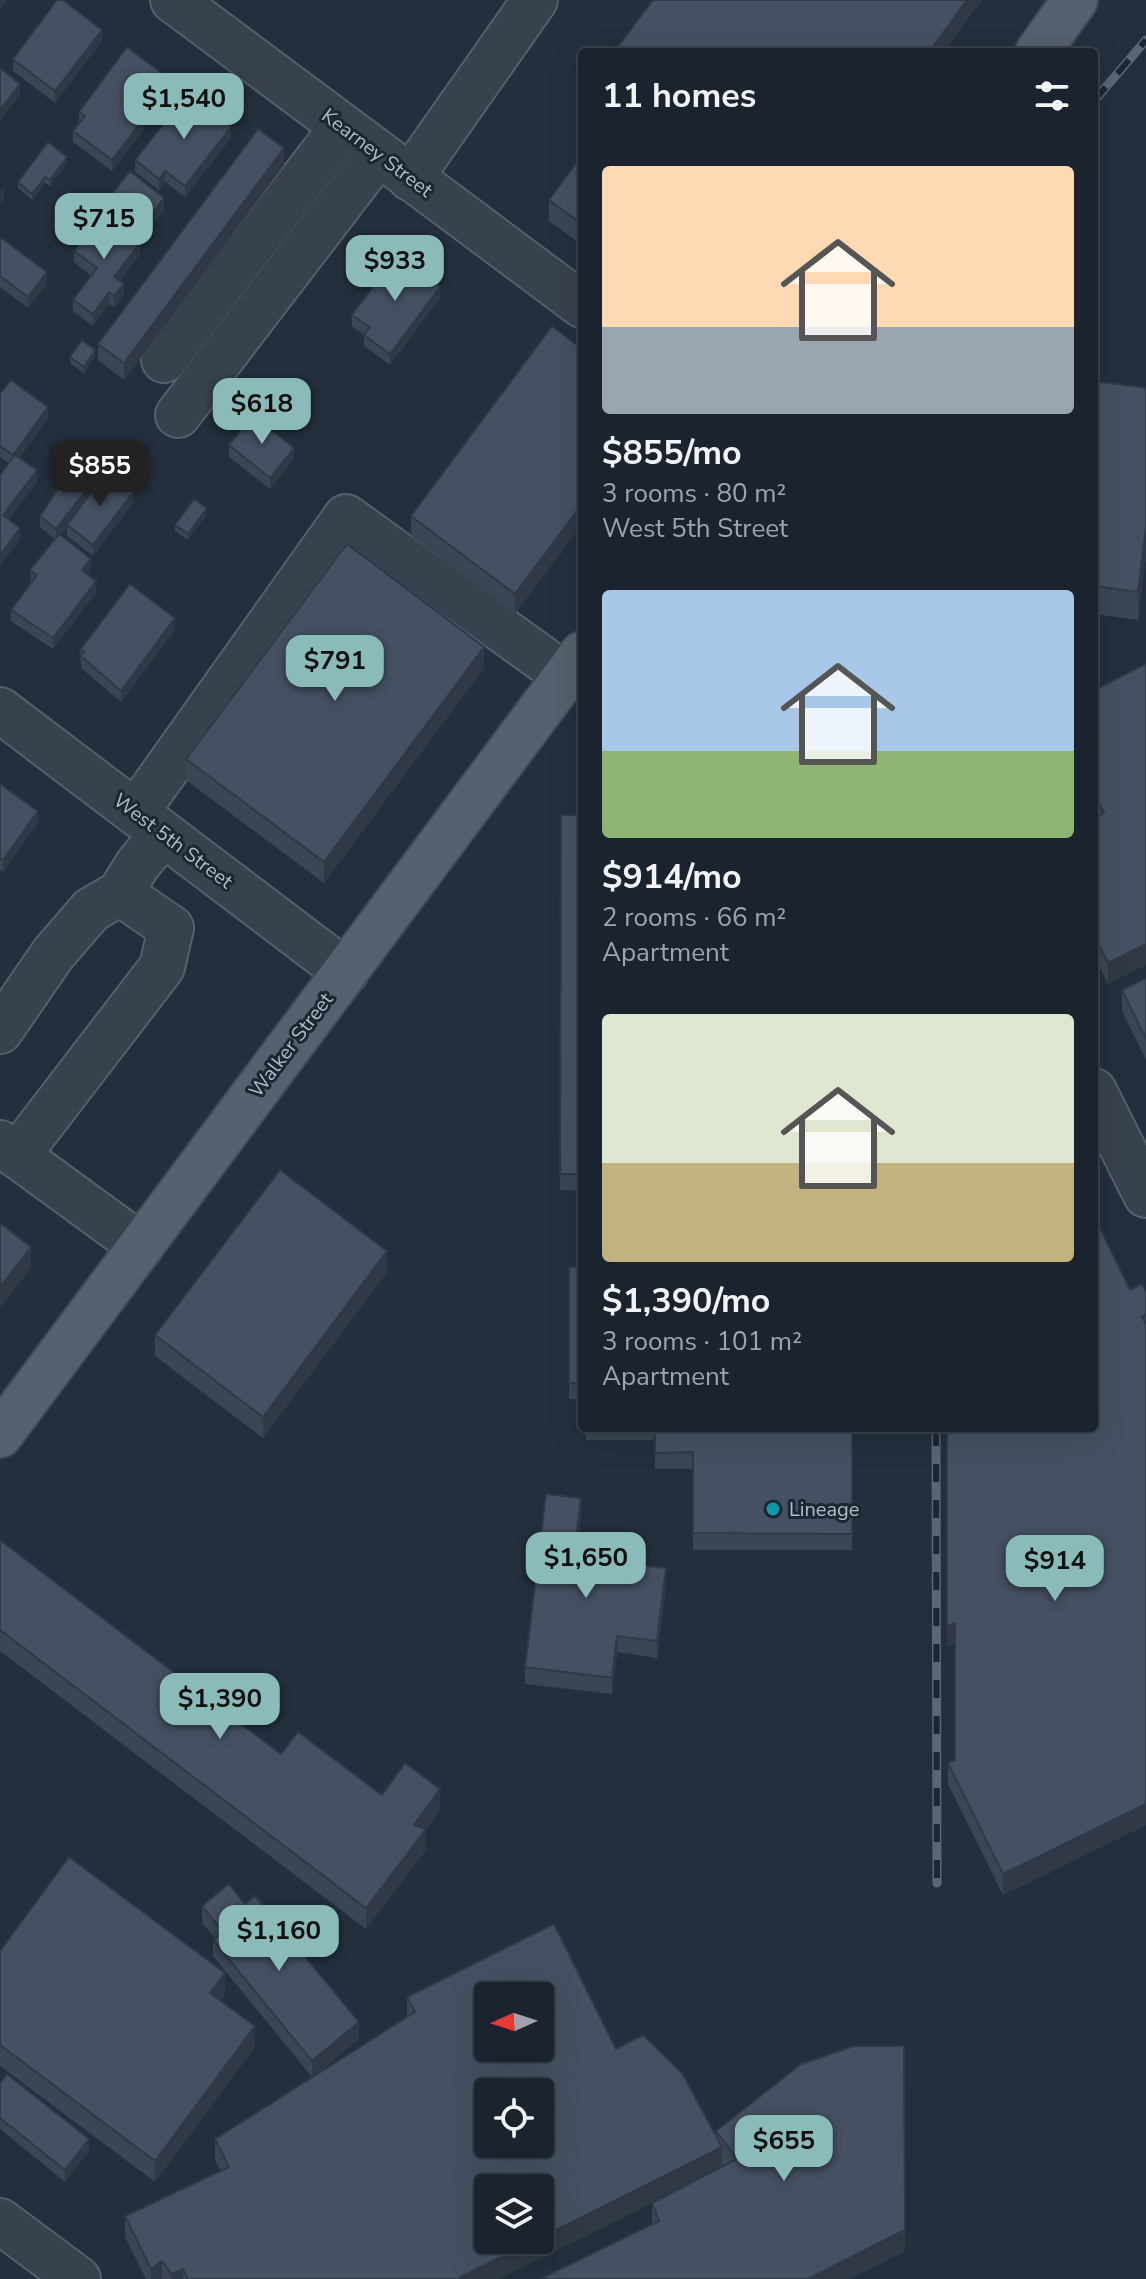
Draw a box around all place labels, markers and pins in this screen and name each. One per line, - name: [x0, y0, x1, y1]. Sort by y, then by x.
- pin: $1,540: [119, 73, 249, 141]
- pin: $715: [57, 193, 151, 261]
- pin: $933: [348, 235, 442, 303]
- pin: $618: [215, 378, 309, 446]
- pin: $855: [53, 440, 147, 508]
- pin: $791: [288, 635, 382, 703]
- place label: Lineage: [789, 1496, 859, 1523]
- marker: Lineage: [764, 1500, 782, 1518]
- pin: $1,650: [521, 1532, 651, 1600]
- pin: $914: [1008, 1535, 1102, 1603]
- pin: $1,390: [155, 1673, 285, 1741]
- pin: $1,160: [214, 1905, 344, 1973]
- pin: $655: [737, 2115, 831, 2183]

